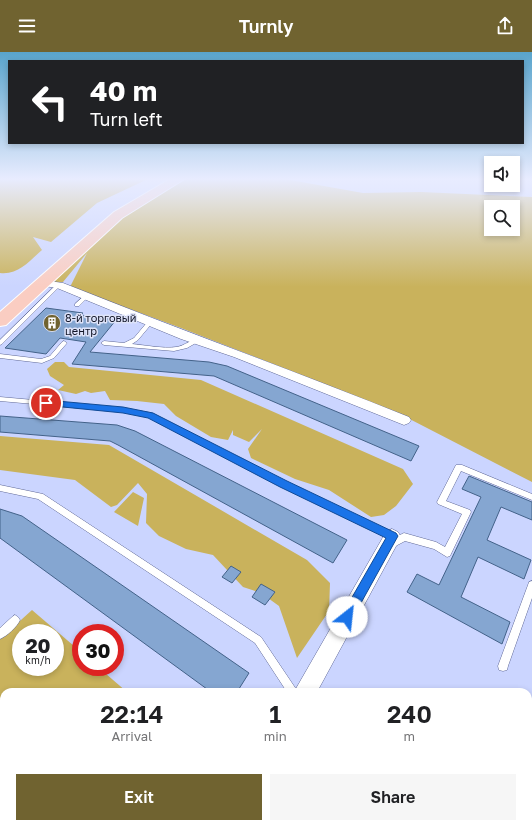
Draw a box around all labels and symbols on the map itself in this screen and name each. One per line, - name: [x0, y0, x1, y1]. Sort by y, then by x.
- place label: 8-й торговый центр: [65, 311, 137, 337]
- building icon: 8-й торговый центр: [42, 313, 62, 333]
- pin: [29, 386, 63, 420]
- position arrow: [326, 596, 368, 638]
- speed limit sign: 30: [72, 624, 124, 676]

